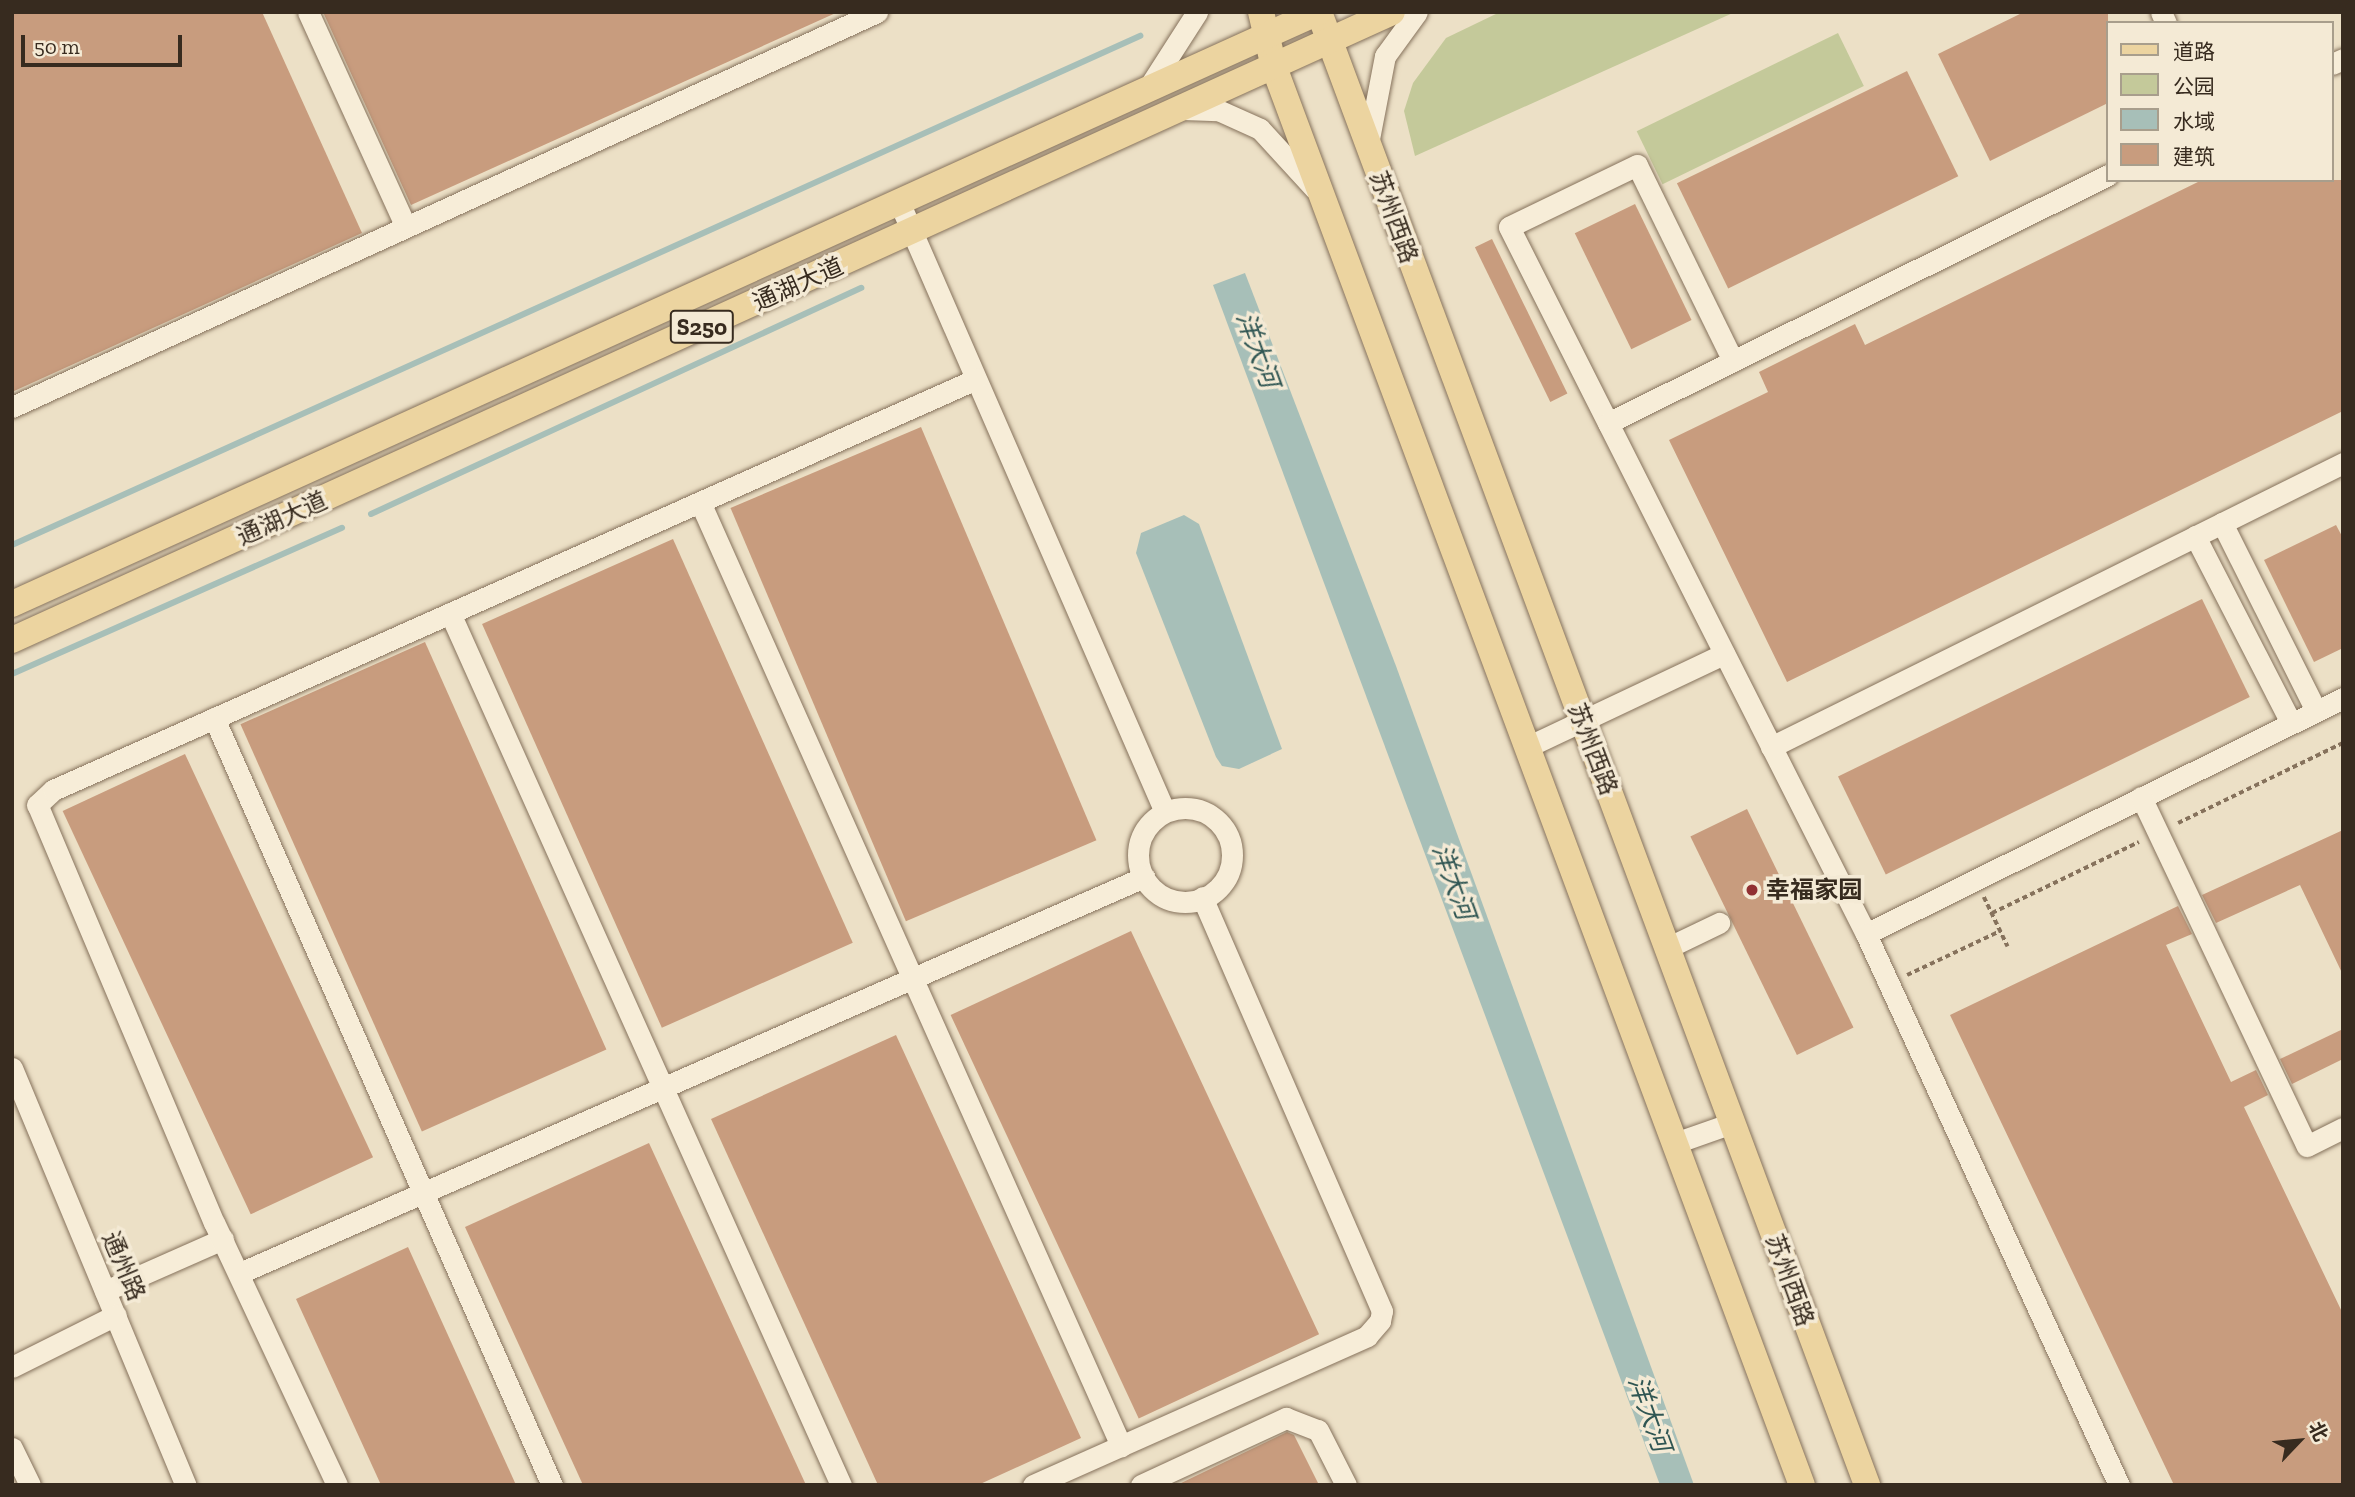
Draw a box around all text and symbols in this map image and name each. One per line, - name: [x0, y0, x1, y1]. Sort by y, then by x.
- scale bar: [24, 21, 186, 65]
- legend: [2106, 21, 2334, 182]
- text: 50 m: [34, 34, 80, 59]
- text: 道路: [2173, 39, 2215, 64]
- text: 公园: [2173, 74, 2215, 99]
- text: 水域: [2173, 109, 2215, 134]
- text: 建筑: [2173, 144, 2215, 169]
- street label: 苏州西路: [1364, 167, 1424, 267]
- street label: 通湖大道: [748, 251, 848, 317]
- road number: S250: [669, 308, 735, 346]
- water label: 洋大河: [1229, 308, 1285, 392]
- street label: 通湖大道: [232, 485, 332, 551]
- street label: 苏州西路: [1562, 699, 1624, 799]
- water label: 洋大河: [1425, 840, 1481, 924]
- place label: 幸福家园: [1766, 876, 1862, 904]
- marker: 幸福家园: [1744, 882, 1760, 898]
- street label: 通州路: [97, 1227, 151, 1305]
- street label: 苏州西路: [1760, 1230, 1820, 1330]
- water label: 洋大河: [1621, 1372, 1677, 1456]
- north arrow: [2264, 1406, 2334, 1476]
- text: 北: [2304, 1418, 2333, 1445]

